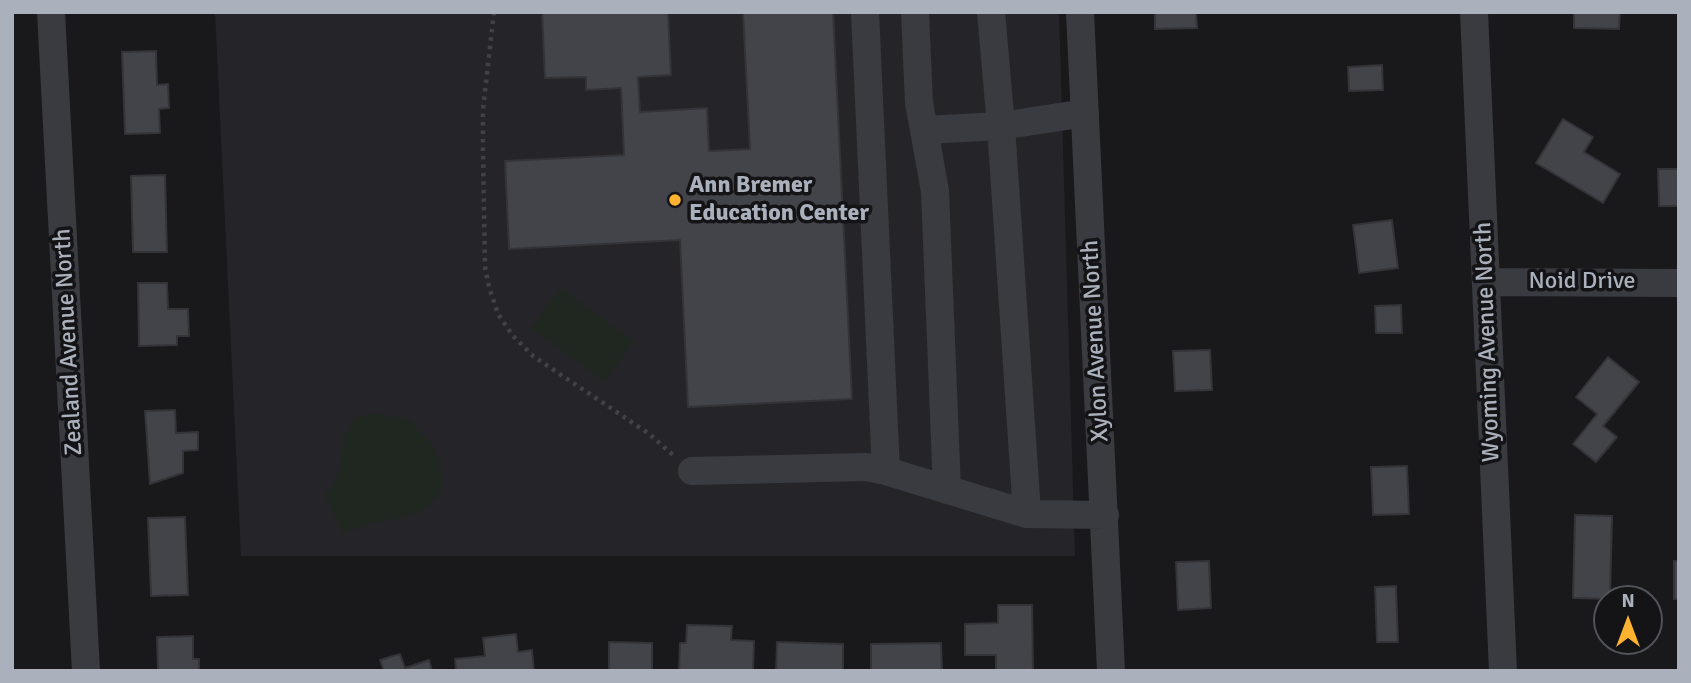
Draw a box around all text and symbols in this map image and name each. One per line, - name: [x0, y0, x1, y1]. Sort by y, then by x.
- place label: Ann Bremer Education Center: [689, 172, 869, 228]
- marker: Ann Bremer Education Center: [667, 192, 683, 208]
- street label: Wyoming Avenue North: [1469, 221, 1507, 463]
- street label: Zealand Avenue North: [49, 228, 89, 456]
- street label: Xylon Avenue North: [1076, 239, 1116, 443]
- street label: Noid Drive: [1529, 268, 1635, 296]
- north arrow: [1593, 585, 1663, 655]
- text: N: [1621, 589, 1635, 613]

